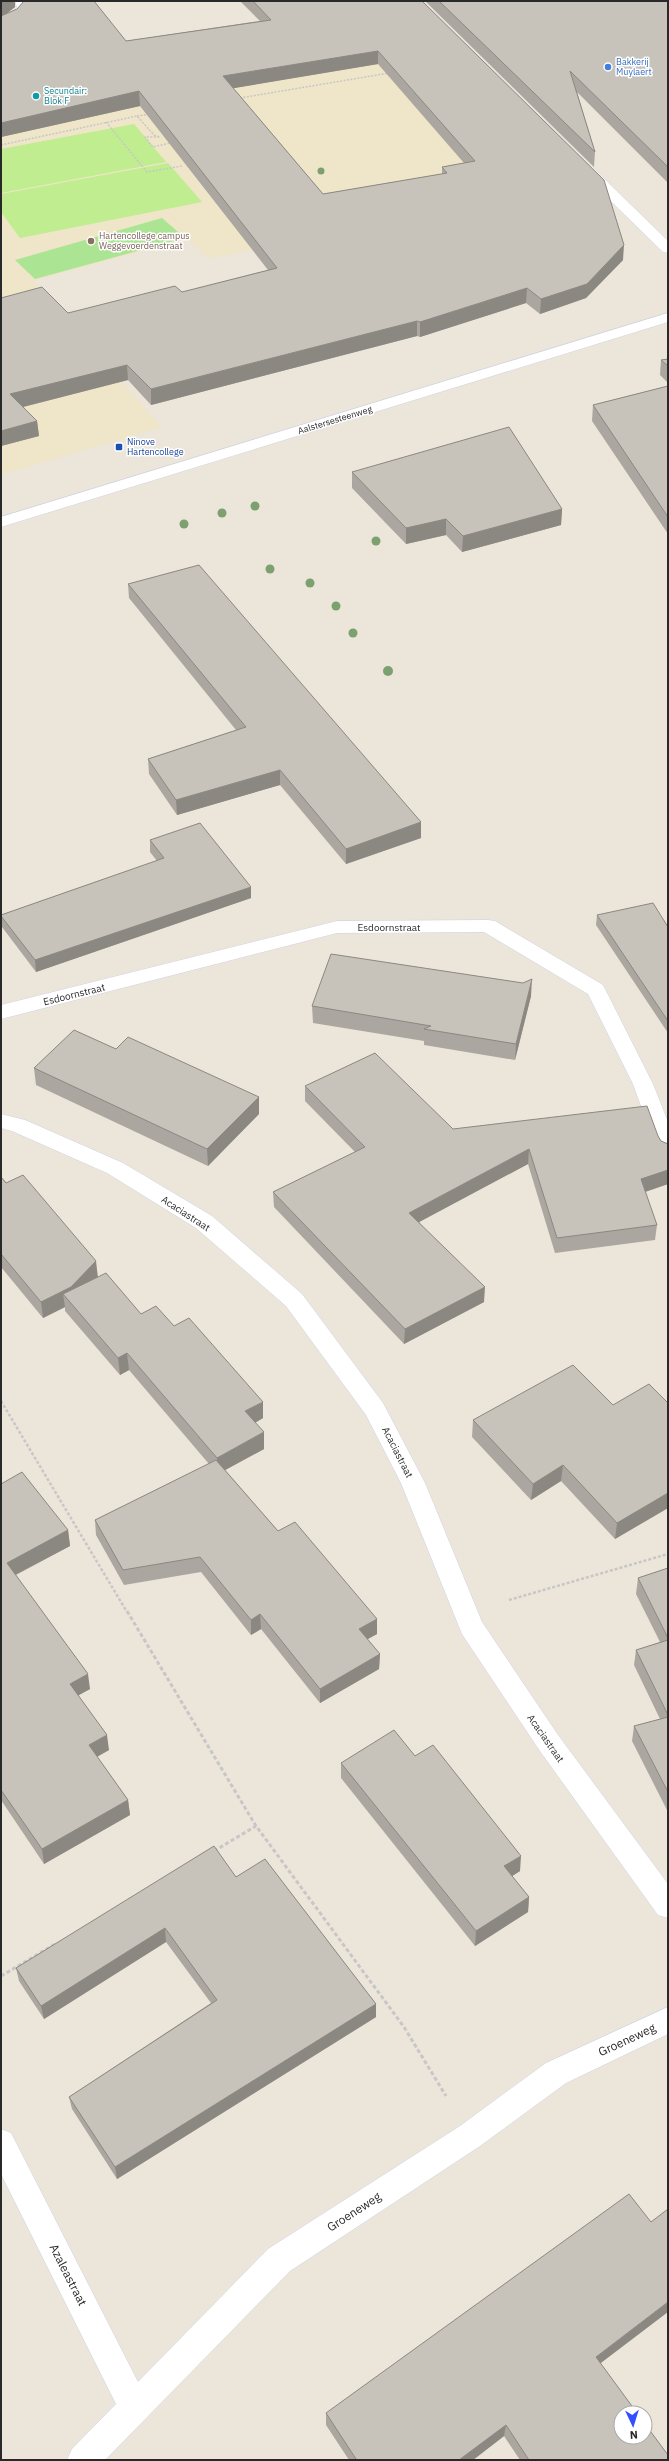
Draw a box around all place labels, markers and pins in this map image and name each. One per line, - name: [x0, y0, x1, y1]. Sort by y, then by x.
- place label: Bakkerij Muylaert: [616, 56, 652, 77]
- marker: Bakkerij Muylaert: [603, 62, 613, 72]
- place label: Secundair: Blok F: [44, 85, 87, 106]
- marker: Secundair: Blok F: [31, 91, 41, 101]
- place label: Hartencollege campus Weggevoerdenstraat: [99, 230, 190, 251]
- marker: Hartencollege campus Weggevoerdenstraat: [86, 236, 96, 246]
- place label: Ninove Hartencollege: [127, 436, 184, 457]
- marker: Ninove Hartencollege: [114, 442, 124, 452]

